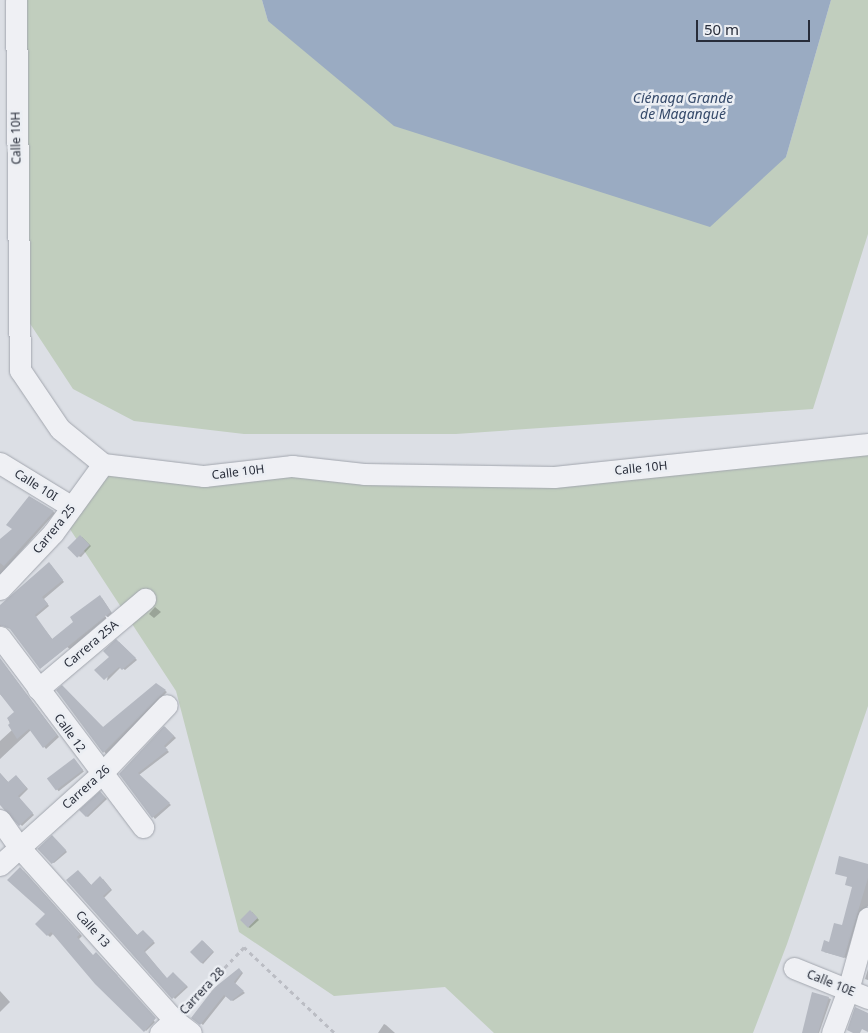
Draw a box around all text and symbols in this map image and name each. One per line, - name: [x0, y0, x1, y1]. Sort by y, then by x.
- scale bar: [698, 10, 812, 42]
- text: 50 m: [704, 19, 739, 39]
- water label: Ciénaga Grande de Magangué: [633, 90, 733, 122]
- street label: Calle 10H: [8, 111, 24, 165]
- street label: Calle 10H: [614, 458, 668, 478]
- street label: Calle 10H: [211, 462, 265, 482]
- street label: Calle 10I: [12, 466, 60, 504]
- street label: Carrera 25: [30, 502, 78, 556]
- street label: Carrera 25A: [61, 617, 121, 671]
- street label: Calle 12: [51, 711, 89, 755]
- street label: Carrera 26: [59, 762, 113, 812]
- street label: Calle 13: [73, 908, 113, 950]
- street label: Carrera 28: [177, 964, 227, 1018]
- street label: Calle 10E: [805, 967, 857, 999]

